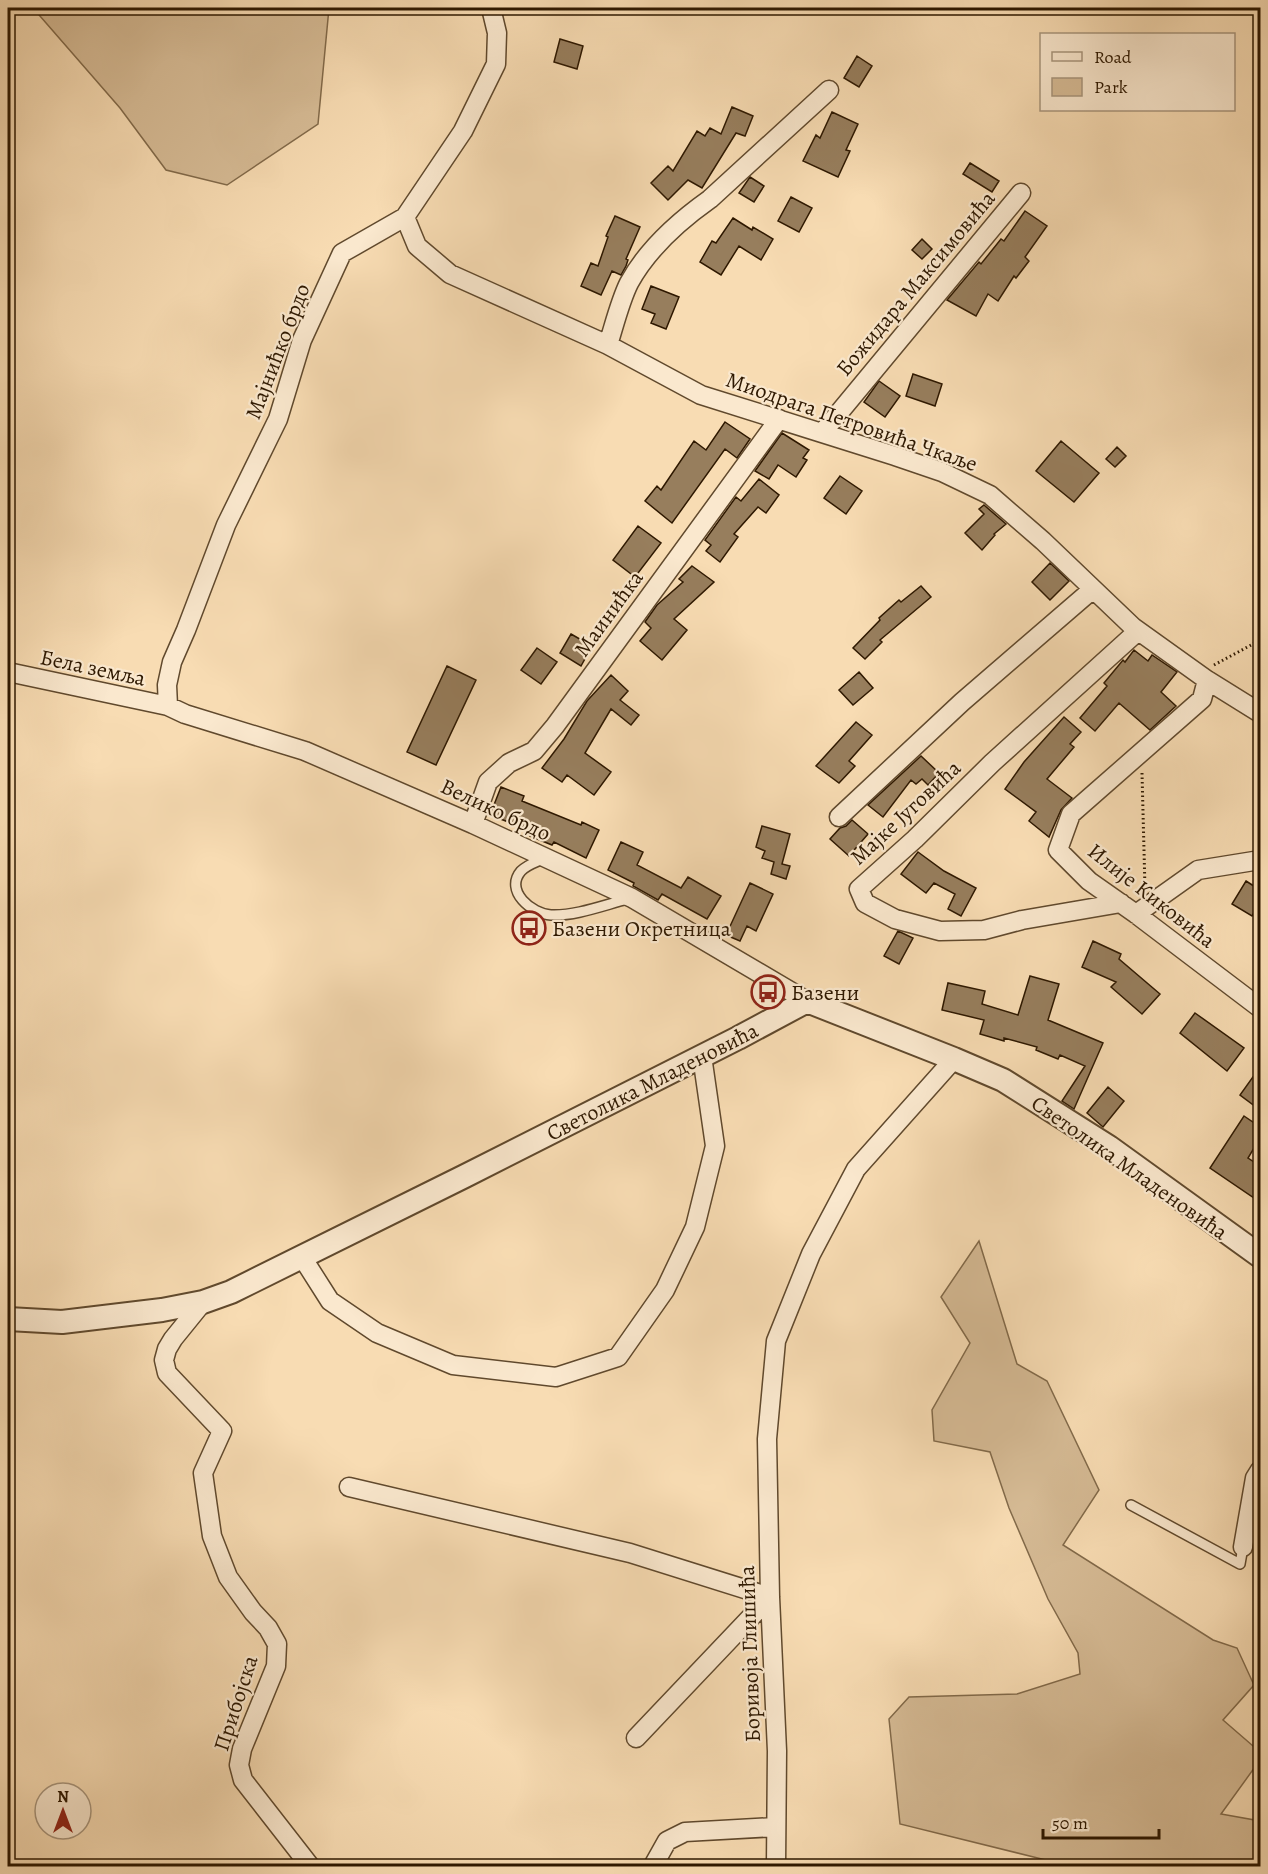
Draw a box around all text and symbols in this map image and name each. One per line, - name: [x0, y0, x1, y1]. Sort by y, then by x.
- legend: [1040, 33, 1235, 111]
- text: Road: [1094, 45, 1132, 69]
- text: Park: [1094, 75, 1128, 99]
- street label: Божидара Максимовића: [829, 184, 1003, 383]
- street label: Мајнићко брдо: [238, 279, 318, 424]
- street label: Миодрага Петровића Чкаље: [722, 365, 981, 479]
- street label: Маинићка: [567, 564, 651, 663]
- street label: Бела земља: [37, 642, 149, 694]
- street label: Мајке Југовића: [844, 753, 968, 872]
- street label: Велико брдо: [436, 771, 556, 848]
- street label: Илије Киковића: [1081, 836, 1222, 956]
- bus stop icon: Базени Окретница: [511, 910, 547, 946]
- place label: Базени Окретница: [552, 914, 732, 944]
- bus stop icon: Базени: [750, 974, 786, 1010]
- place label: Базени: [791, 978, 859, 1008]
- street label: Светолика Младеновића: [541, 1015, 764, 1148]
- street label: Светолика Младеновића: [1025, 1088, 1234, 1248]
- street label: Боривоја Глишића: [732, 1564, 768, 1743]
- street label: Прибојска: [206, 1651, 266, 1755]
- north arrow: [33, 1781, 93, 1841]
- text: N: [57, 1786, 69, 1808]
- scale bar: [1043, 1802, 1158, 1840]
- text: 50 m: [1052, 1811, 1088, 1835]

